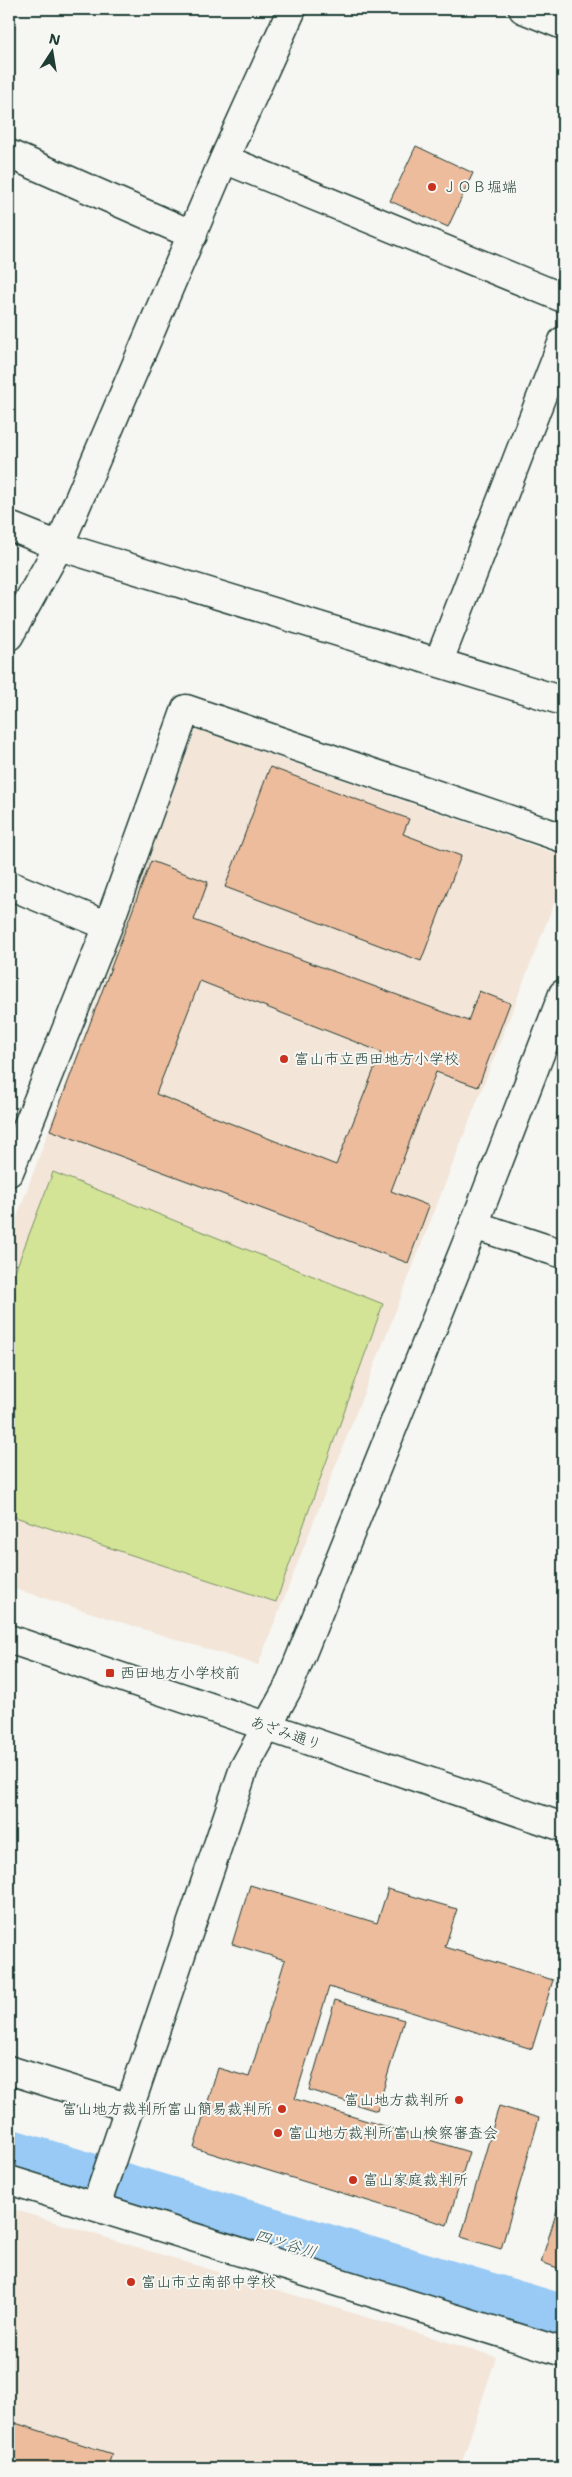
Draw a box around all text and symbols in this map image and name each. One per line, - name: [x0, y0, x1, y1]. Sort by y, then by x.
- north arrow: [28, 28, 78, 78]
- text: N: [47, 29, 62, 49]
- place label: ＪＯＢ堀端: [442, 177, 517, 197]
- marker: ＪＯＢ堀端: [426, 181, 438, 193]
- place label: 富山市立西田地方小学校: [294, 1049, 459, 1069]
- marker: 富山市立西田地方小学校: [278, 1053, 290, 1065]
- place label: 西田地方小学校前: [120, 1663, 240, 1683]
- marker: 西田地方小学校前: [104, 1667, 116, 1679]
- street label: あざみ通り: [248, 1711, 324, 1755]
- place label: 富山地方裁判所: [344, 2090, 449, 2110]
- marker: 富山地方裁判所: [453, 2094, 465, 2106]
- place label: 富山地方裁判所富山簡易裁判所: [62, 2099, 272, 2119]
- marker: 富山地方裁判所富山簡易裁判所: [276, 2103, 288, 2115]
- place label: 富山地方裁判所富山検察審査会: [288, 2123, 498, 2143]
- marker: 富山地方裁判所富山検察審査会: [272, 2127, 284, 2139]
- place label: 富山家庭裁判所: [363, 2170, 468, 2190]
- marker: 富山家庭裁判所: [347, 2174, 359, 2186]
- water label: 四ツ谷川: [252, 2224, 320, 2263]
- place label: 富山市立南部中学校: [141, 2272, 276, 2292]
- marker: 富山市立南部中学校: [125, 2276, 137, 2288]

